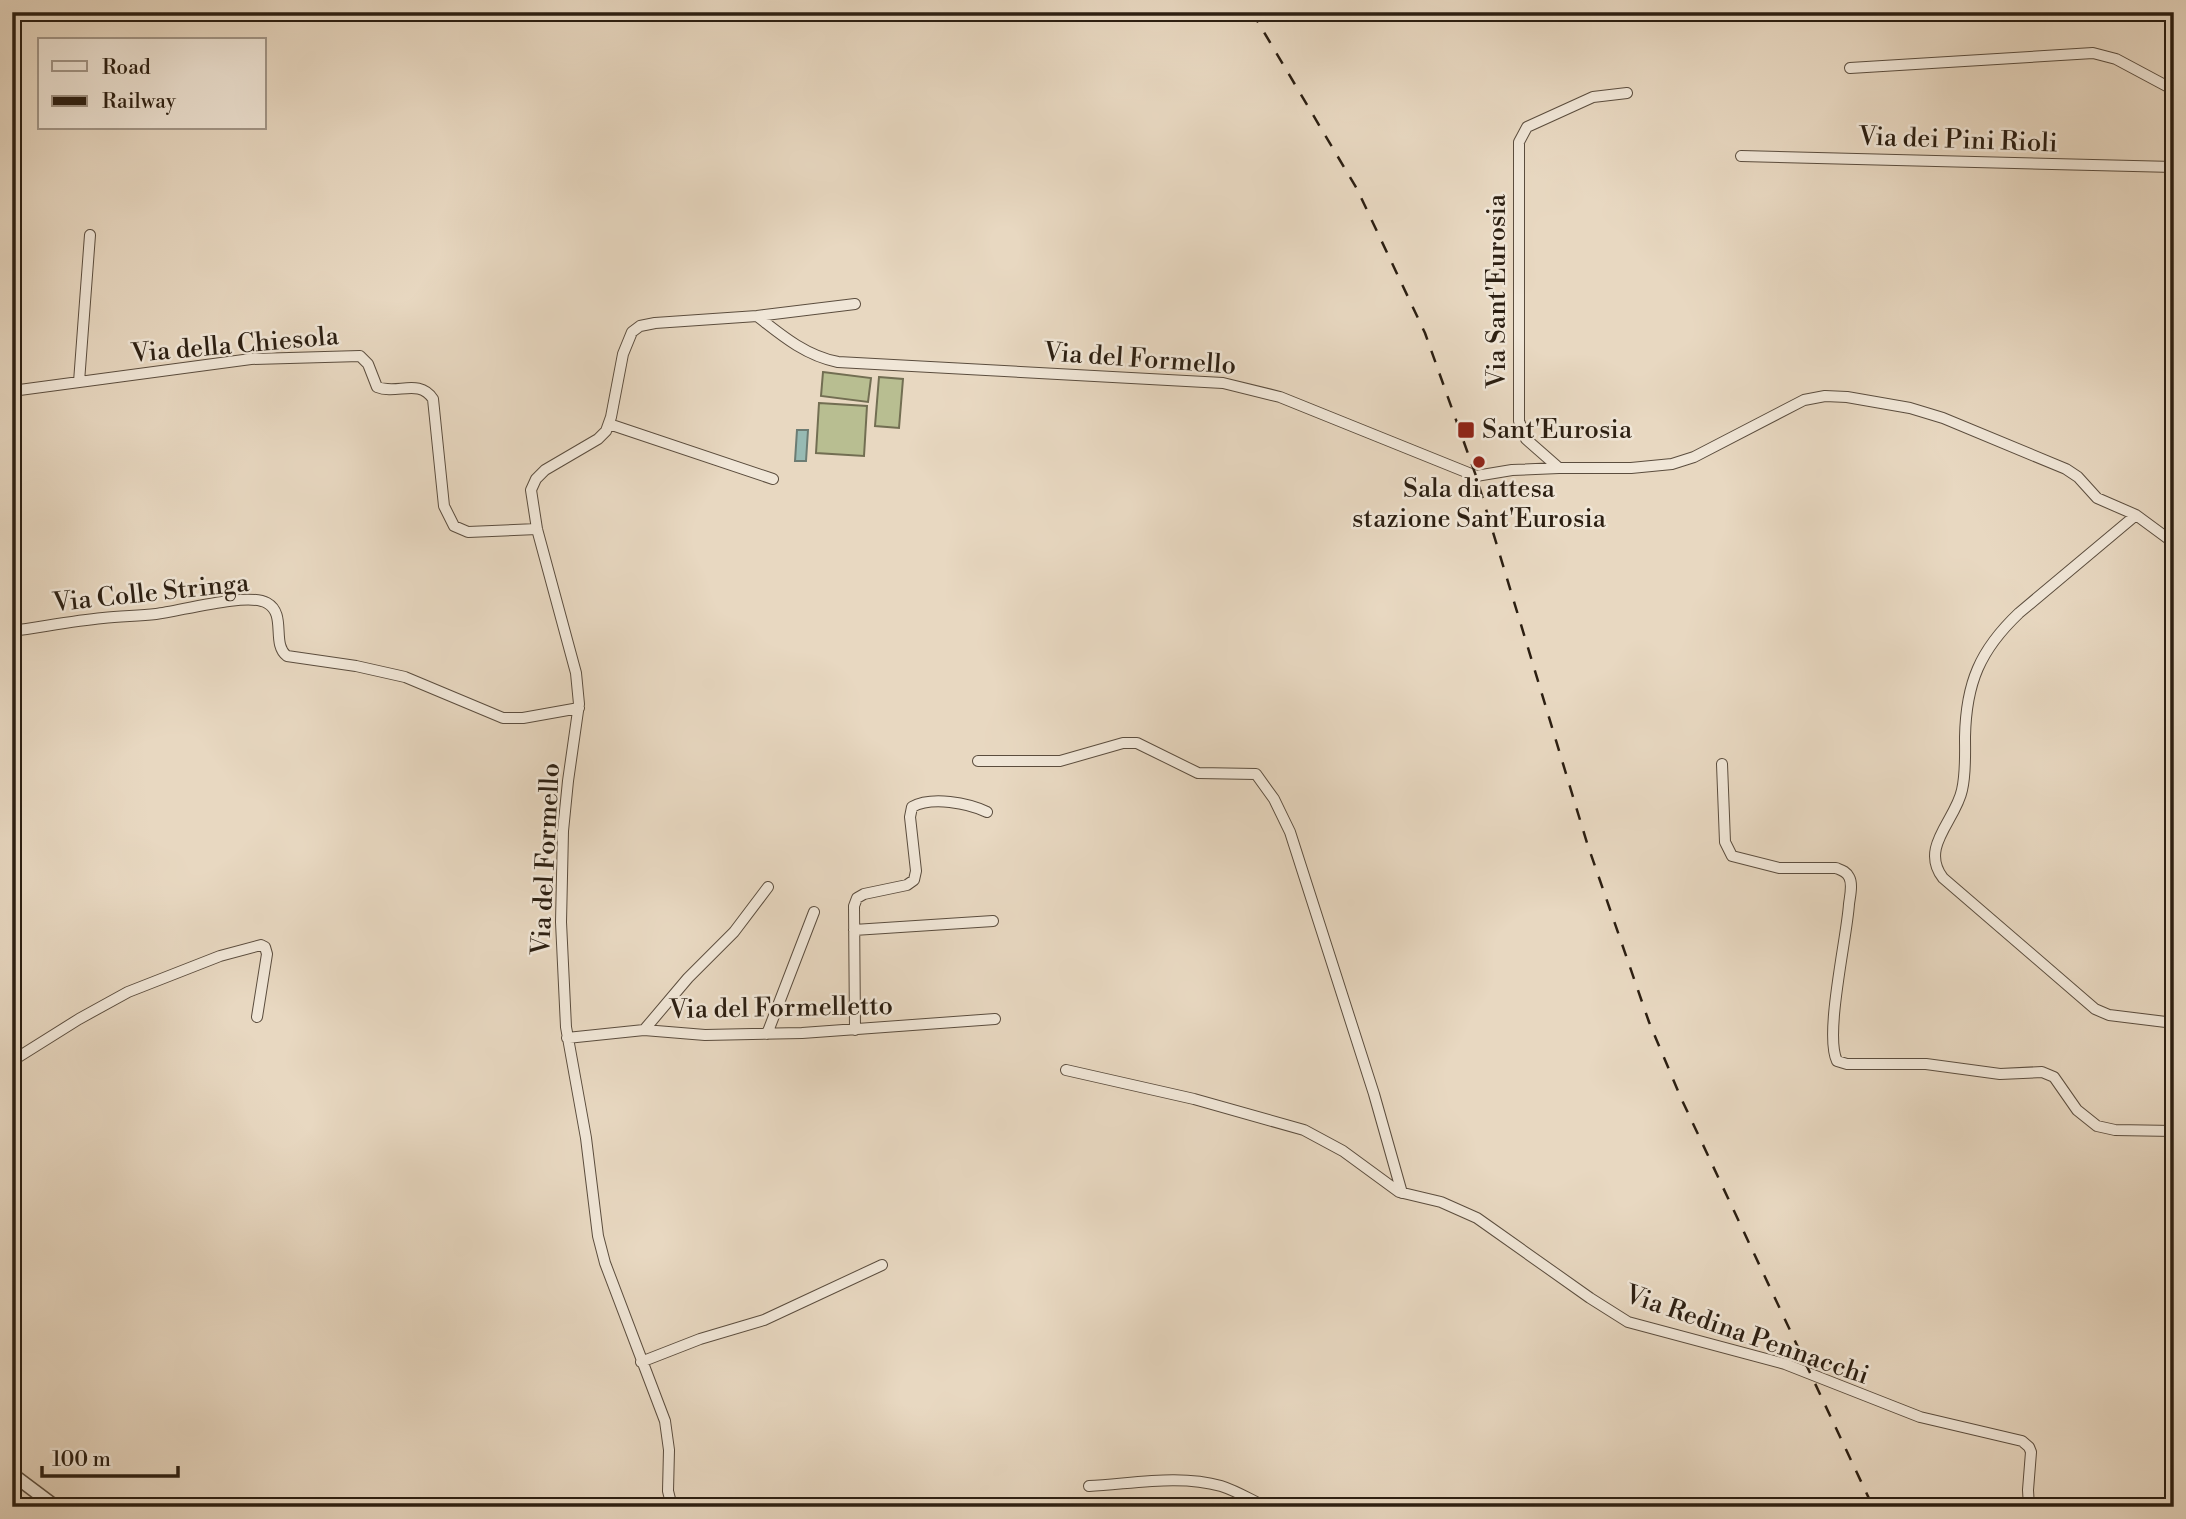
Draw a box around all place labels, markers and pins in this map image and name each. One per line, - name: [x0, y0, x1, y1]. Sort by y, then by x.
- place label: Sant'Eurosia: [1482, 414, 1633, 446]
- marker: Sant'Eurosia: [1456, 420, 1476, 440]
- marker: Sala di attesa stazione Sant'Eurosia: [1471, 454, 1487, 470]
- place label: Sala di attesa stazione Sant'Eurosia: [1352, 473, 1607, 535]

